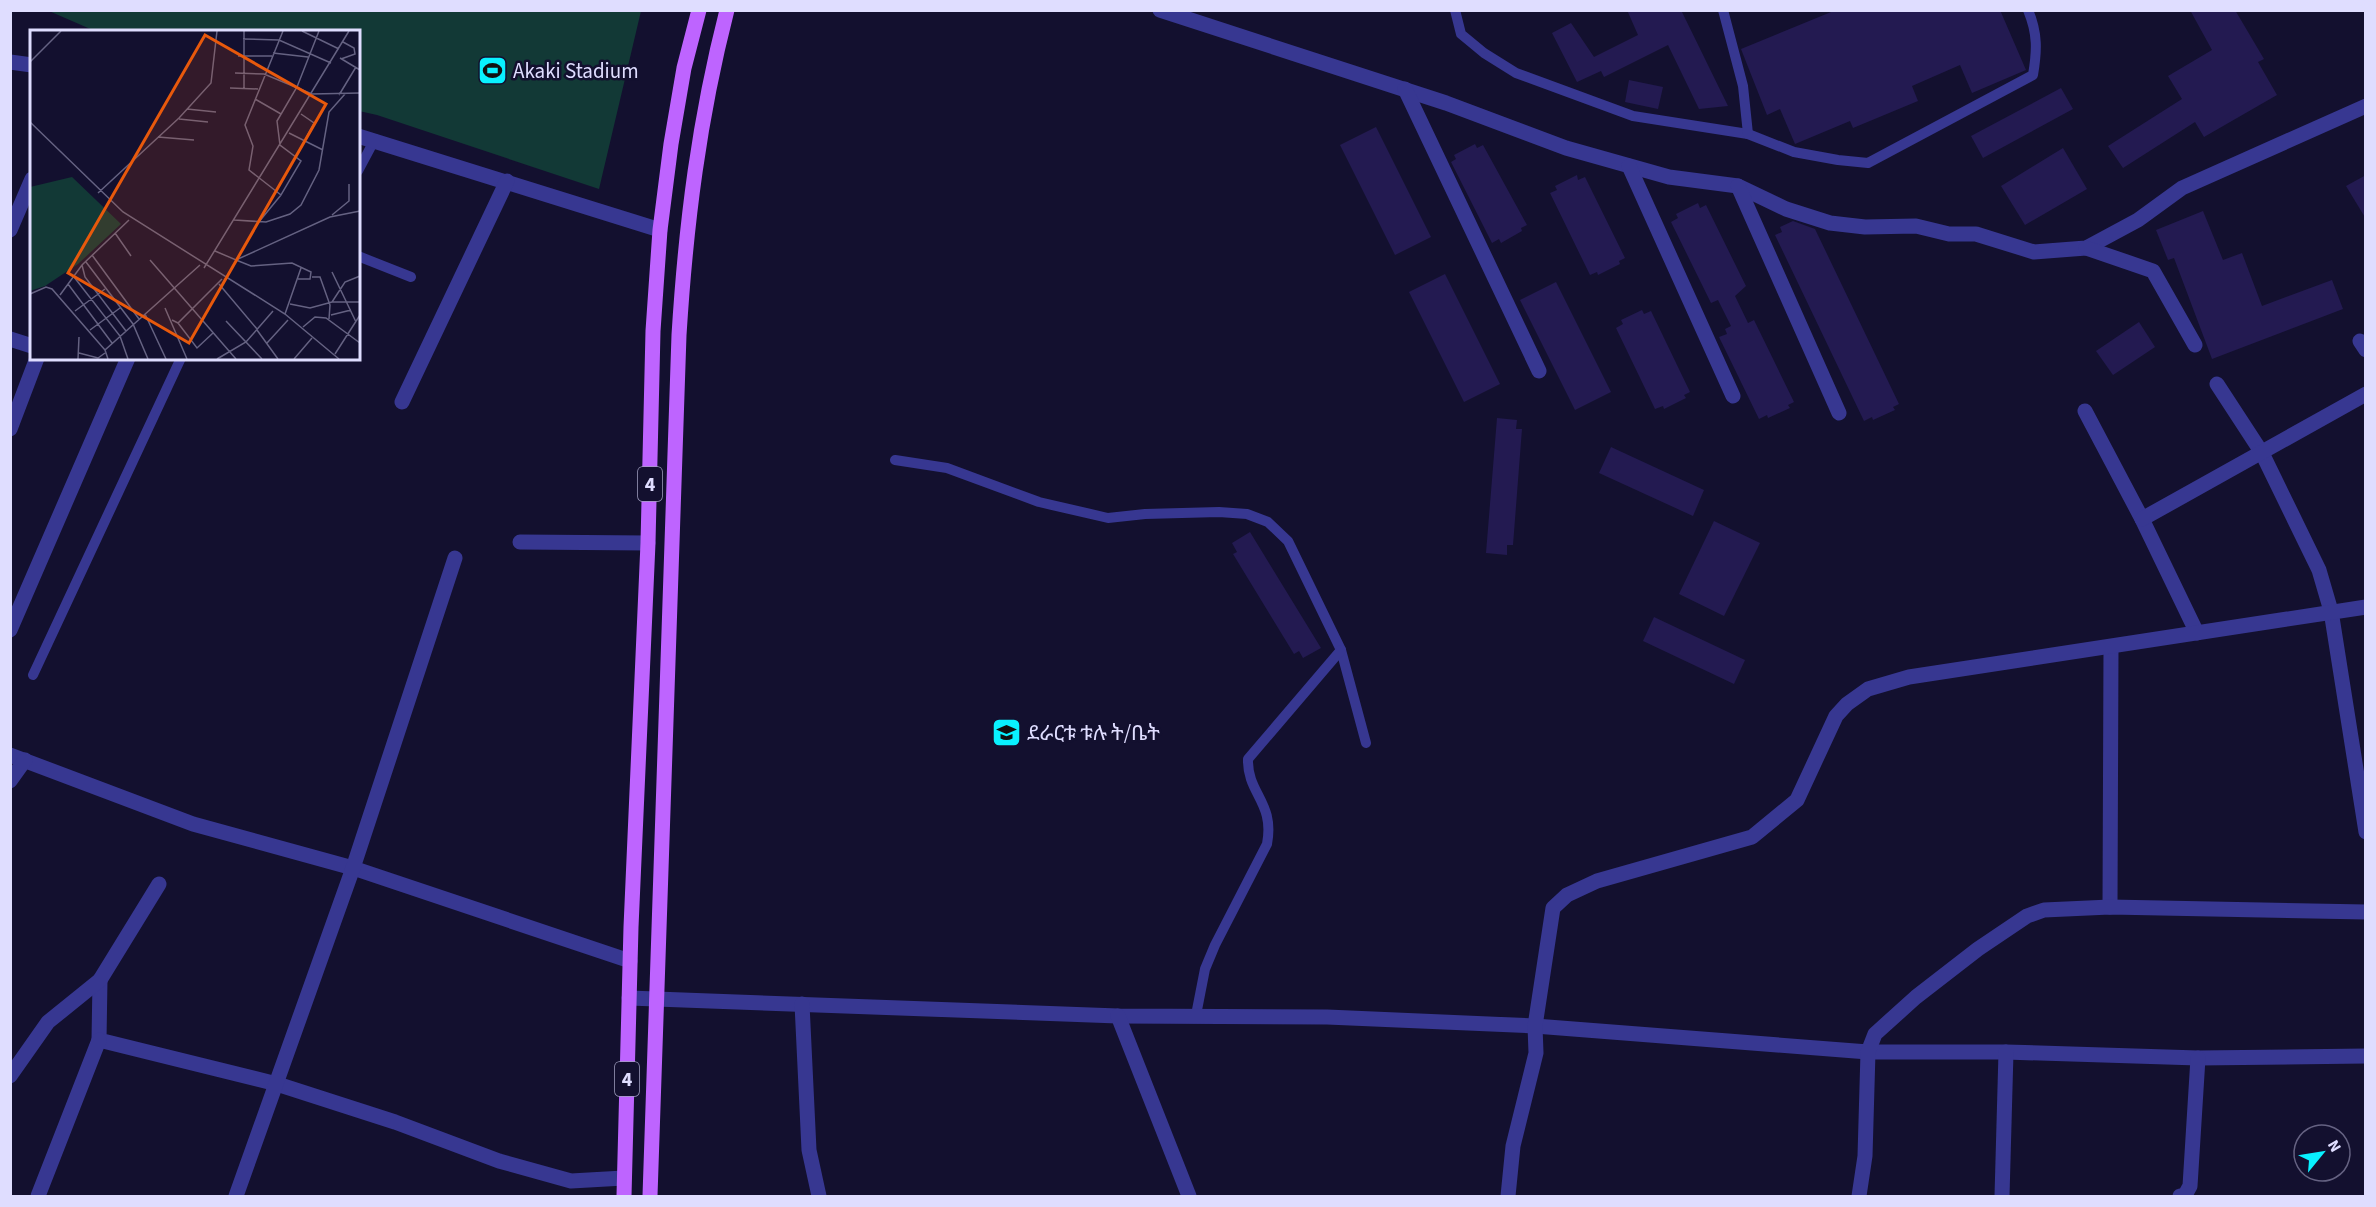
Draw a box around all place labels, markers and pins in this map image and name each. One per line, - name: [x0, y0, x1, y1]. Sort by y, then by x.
- sports icon: Akaki Stadium: [476, 55, 508, 87]
- place label: Akaki Stadium: [513, 56, 639, 86]
- school or university icon: ደራርቱ ቱሉ ት/ቤት: [990, 717, 1022, 749]
- place label: ደራርቱ ቱሉ ት/ቤት: [1027, 718, 1160, 748]

